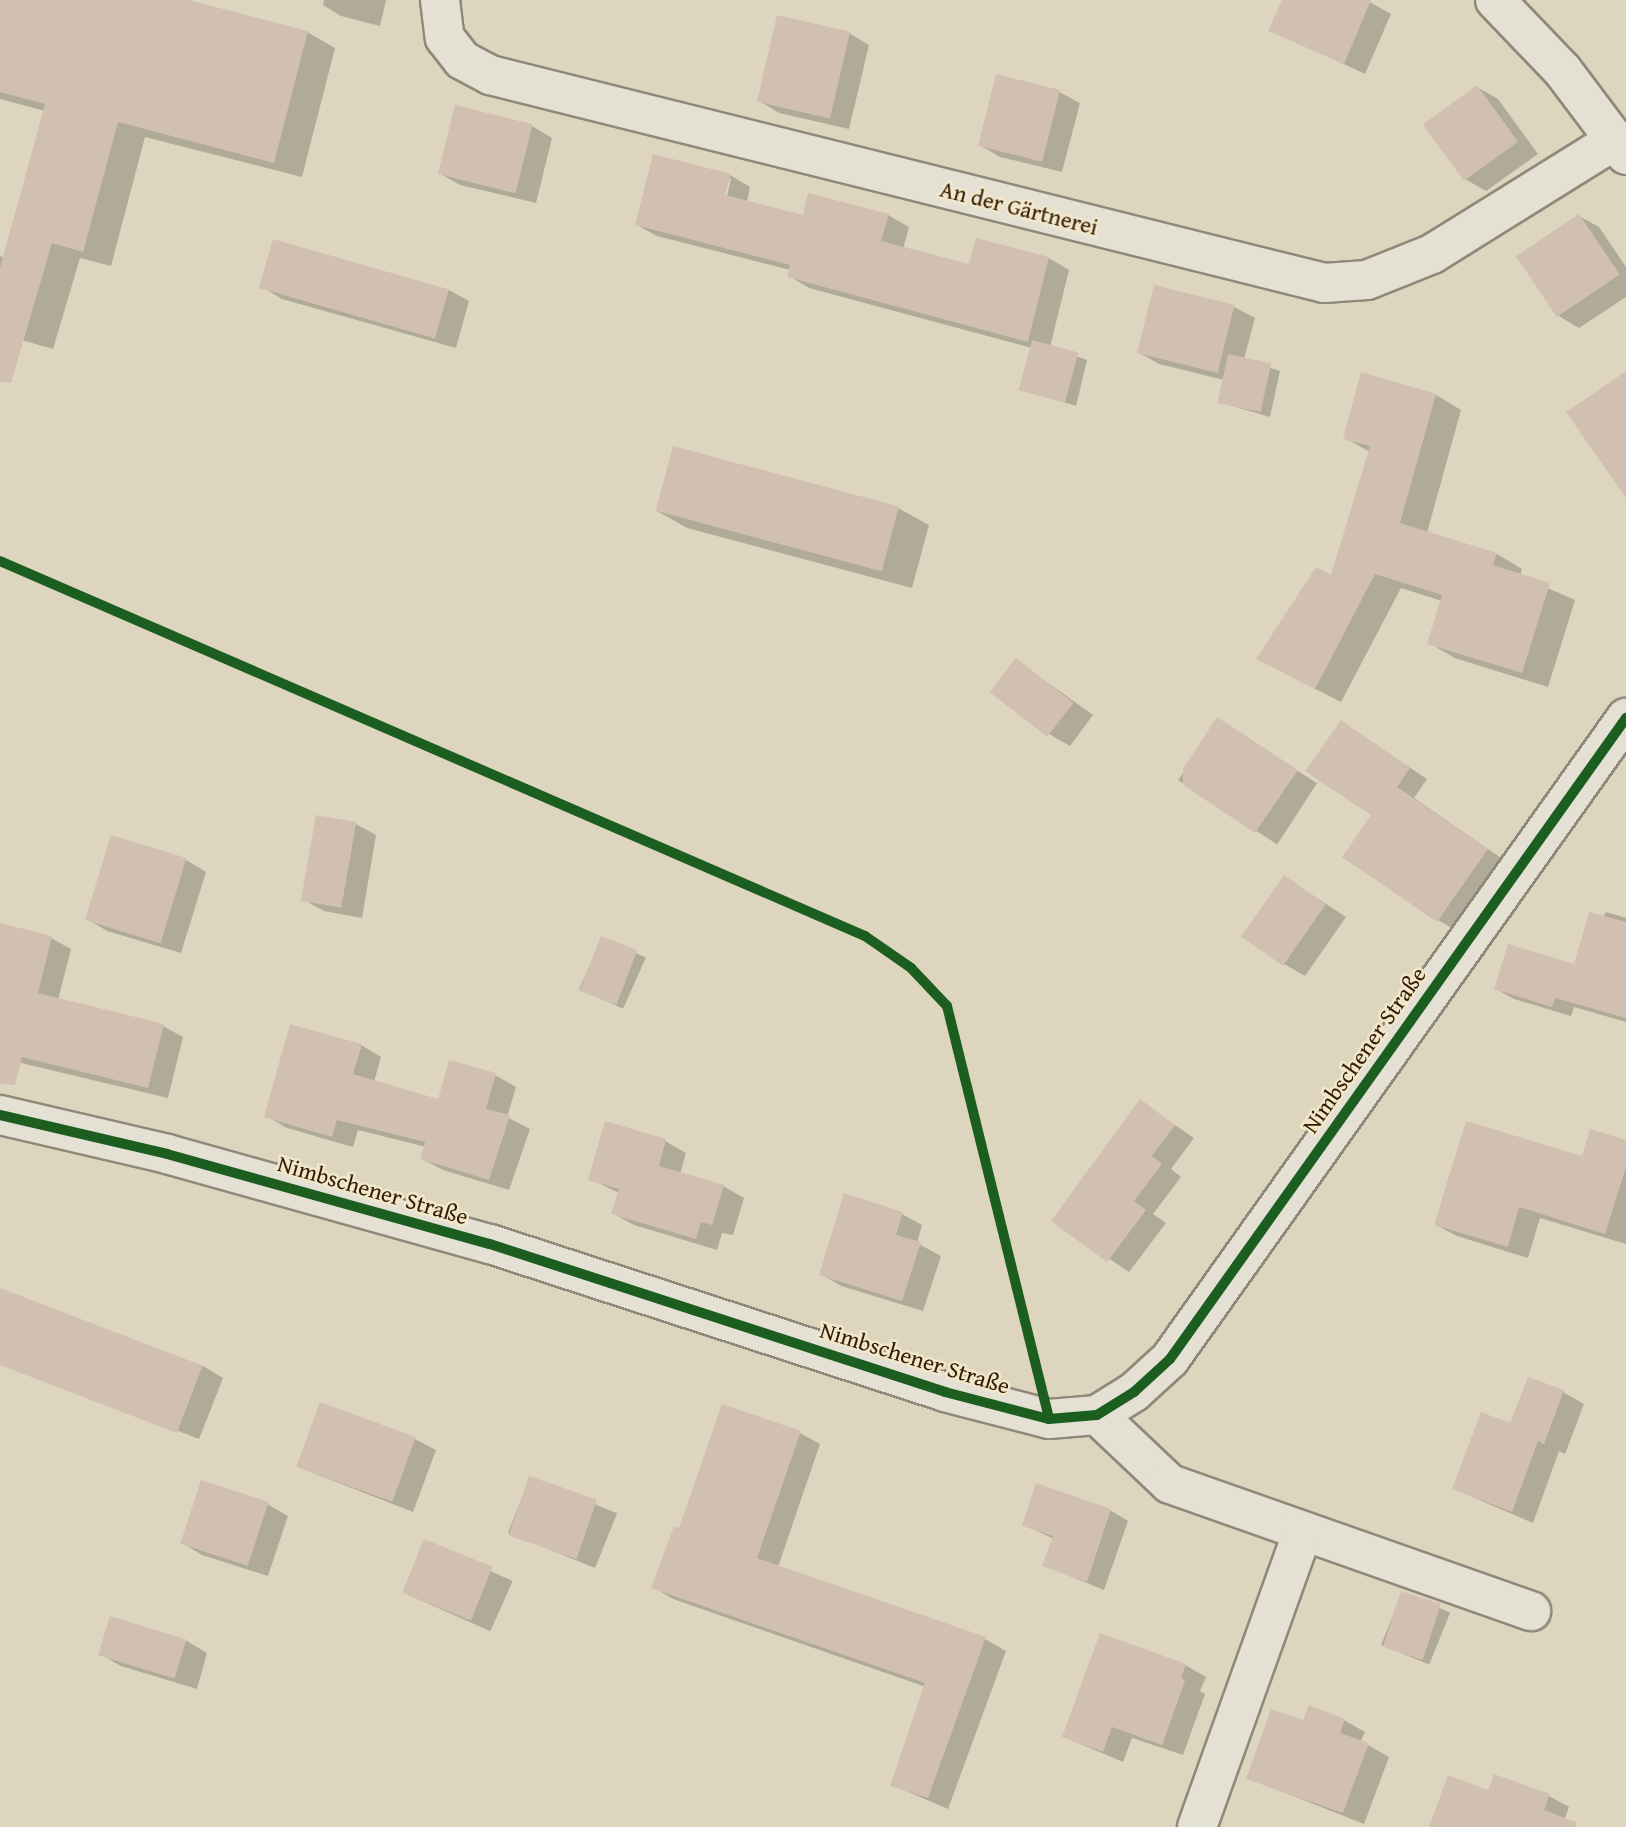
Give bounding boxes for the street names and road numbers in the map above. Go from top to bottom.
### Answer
street label: An der Gärtnerei [937,175,1101,241]
street label: Nimbschener Straße [1296,961,1432,1139]
street label: Nimbschener Straße [275,1150,471,1230]
street label: Nimbschener Straße [817,1316,1013,1400]

